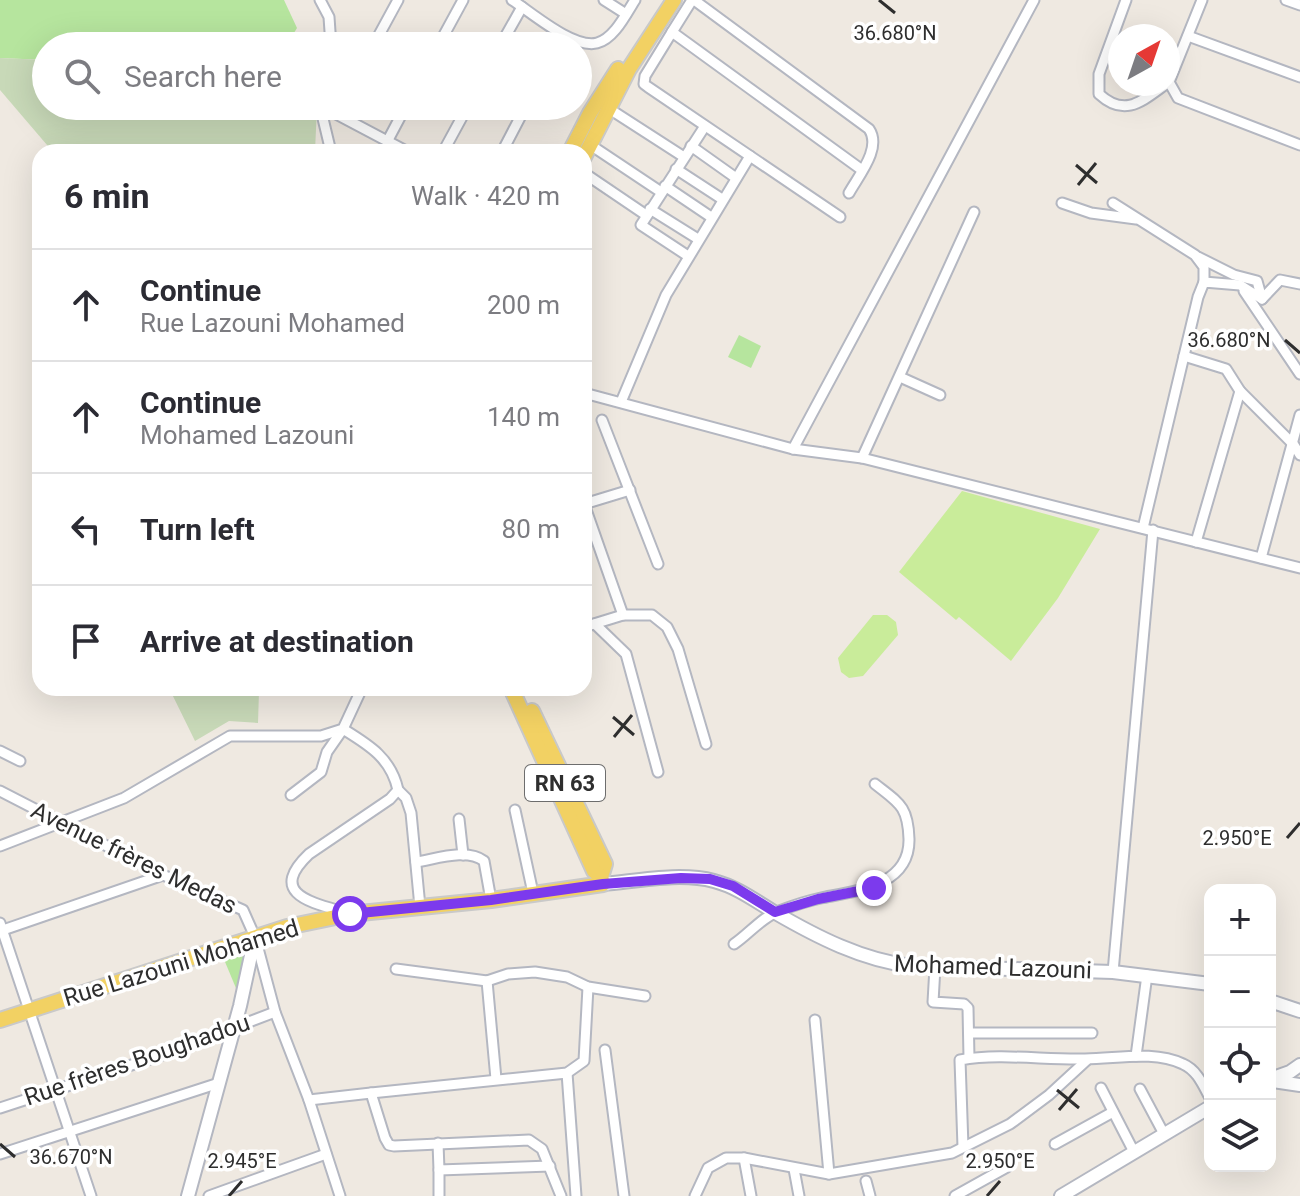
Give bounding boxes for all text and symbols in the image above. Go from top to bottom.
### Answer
text: 36.680°N [853,21,937,45]
north arrow [1108,24,1180,96]
search box [32,32,592,120]
icon: search [60,54,104,98]
text: Search here [124,59,282,94]
text: 6 min [64,176,149,216]
text: Walk · 420 m [411,181,560,211]
text: Continue [140,273,261,308]
icon: ahead [64,283,108,327]
text: 200 m [487,290,560,320]
text: Rue Lazouni Mohamed [140,308,405,338]
text: 36.680°N [1187,328,1271,352]
text: Continue [140,385,261,420]
icon: ahead [64,395,108,439]
text: 140 m [487,402,560,432]
text: Mohamed Lazouni [140,420,354,450]
icon: left [64,507,108,551]
text: Turn left [140,512,255,547]
text: 80 m [502,514,560,544]
icon: arrive [64,619,108,663]
text: Arrive at destination [140,624,414,659]
road number: RN 63 [525,765,605,801]
street label: Avenue frères Medas [27,796,241,920]
text: 2.950°E [1202,826,1272,850]
route end [856,870,892,906]
map controls [1204,884,1276,1172]
button: + [1204,884,1276,956]
route start [332,896,368,932]
street label: Rue Lazouni Mohamed [60,914,302,1012]
street label: Mohamed Lazouni [894,950,1092,984]
button: − [1204,956,1276,1028]
street label: Rue frères Boughadou [21,1008,253,1112]
button: locate [1204,1028,1276,1100]
button: layers [1204,1100,1276,1172]
text: 36.670°N [29,1145,113,1169]
text: 2.945°E [207,1149,277,1173]
text: 2.950°E [965,1149,1035,1173]

